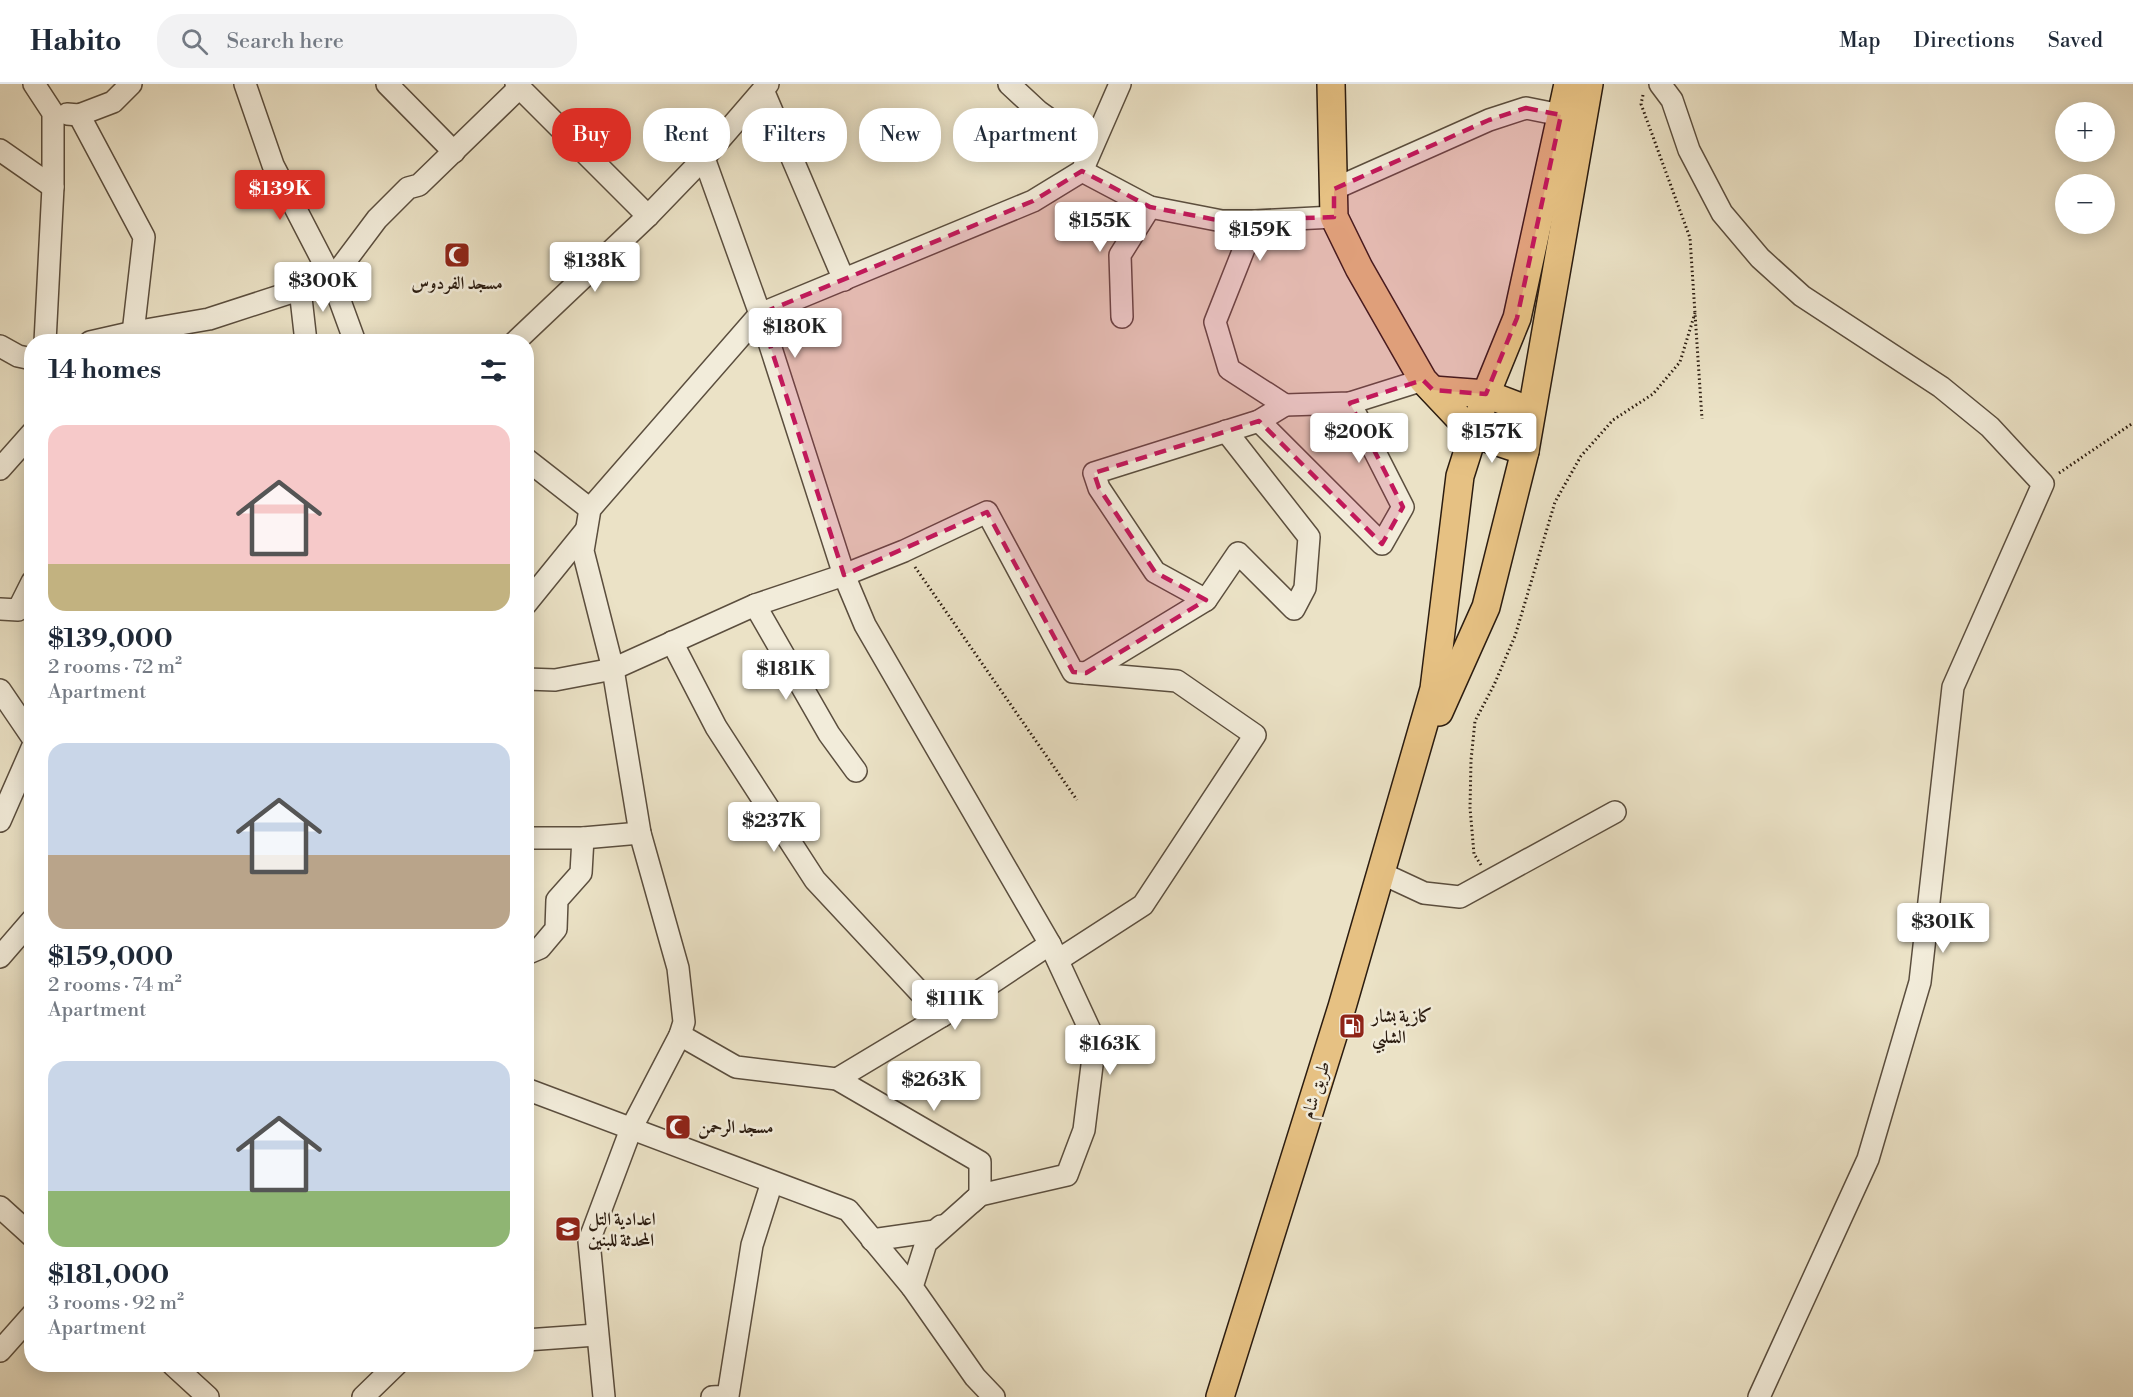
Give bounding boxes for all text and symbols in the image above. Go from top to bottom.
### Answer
search box [157,14,577,68]
text: Habito [30,24,121,59]
icon: search [178,25,211,58]
text: Search here [226,28,344,55]
text: Map [1839,28,1881,54]
text: Directions [1914,28,2015,54]
text: Saved [2048,28,2103,54]
map controls [2055,102,2115,234]
button: + [2055,102,2115,162]
chip: Buy [552,108,631,162]
chip: Rent [643,108,730,162]
chip: Filters [742,108,847,162]
chip: New [859,108,941,162]
chip: Apartment [953,108,1098,162]
pin: $139K [238,170,322,221]
button: − [2055,174,2115,234]
text: $139K [249,177,311,202]
pin: $155K [1058,202,1142,253]
text: $155K [1069,209,1131,234]
pin: $159K [1218,211,1302,262]
text: $159K [1229,218,1291,243]
mosque icon: مسجد الفردوس [442,240,472,270]
pin: $138K [553,242,637,293]
text: $138K [564,249,626,274]
pin: $300K [281,262,365,313]
text: $300K [288,269,358,294]
place label: مسجد الفردوس [411,272,503,295]
pin: $180K [753,308,837,359]
text: $180K [763,315,827,340]
text: 14 homes [48,354,161,386]
icon: filters [477,354,510,387]
pin: $200K [1317,413,1401,464]
pin: $157K [1450,413,1534,464]
text: $200K [1324,420,1394,445]
text: $157K [1461,420,1523,445]
icon: home [225,464,333,572]
text: $139,000 [48,623,173,655]
pin: $181K [744,650,828,701]
text: 2 rooms · 72 m² [48,655,182,680]
text: $181K [756,657,816,682]
text: Apartment [48,680,146,705]
icon: home [225,782,333,890]
pin: $237K [732,802,816,853]
text: $237K [742,809,806,834]
pin: $301K [1901,903,1985,954]
text: $301K [1911,910,1975,935]
text: $159,000 [48,941,173,973]
text: 2 rooms · 74 m² [48,973,182,998]
pin: $111K [913,980,997,1031]
text: $111K [926,987,984,1012]
text: Apartment [48,998,146,1023]
place label: كازية بشار الشلبي [1370,1005,1433,1054]
fuel station icon: كازية بشار الشلبي [1337,1011,1367,1041]
pin: $163K [1068,1025,1152,1076]
text: $163K [1079,1032,1141,1057]
street label: طريق شام [1296,1058,1339,1123]
pin: $263K [892,1061,976,1112]
text: $263K [901,1068,967,1093]
icon: home [225,1100,333,1208]
mosque icon: مسجد الرحمن [663,1112,693,1142]
place label: مسجد الرحمن [698,1116,773,1139]
place label: اعدادية التل المحدثة للبنين [588,1208,656,1252]
school or university icon: اعدادية التل المحدثة للبنين [553,1214,583,1244]
text: $181,000 [48,1259,169,1291]
text: 3 rooms · 92 m² [48,1291,184,1316]
text: Apartment [48,1316,146,1341]

